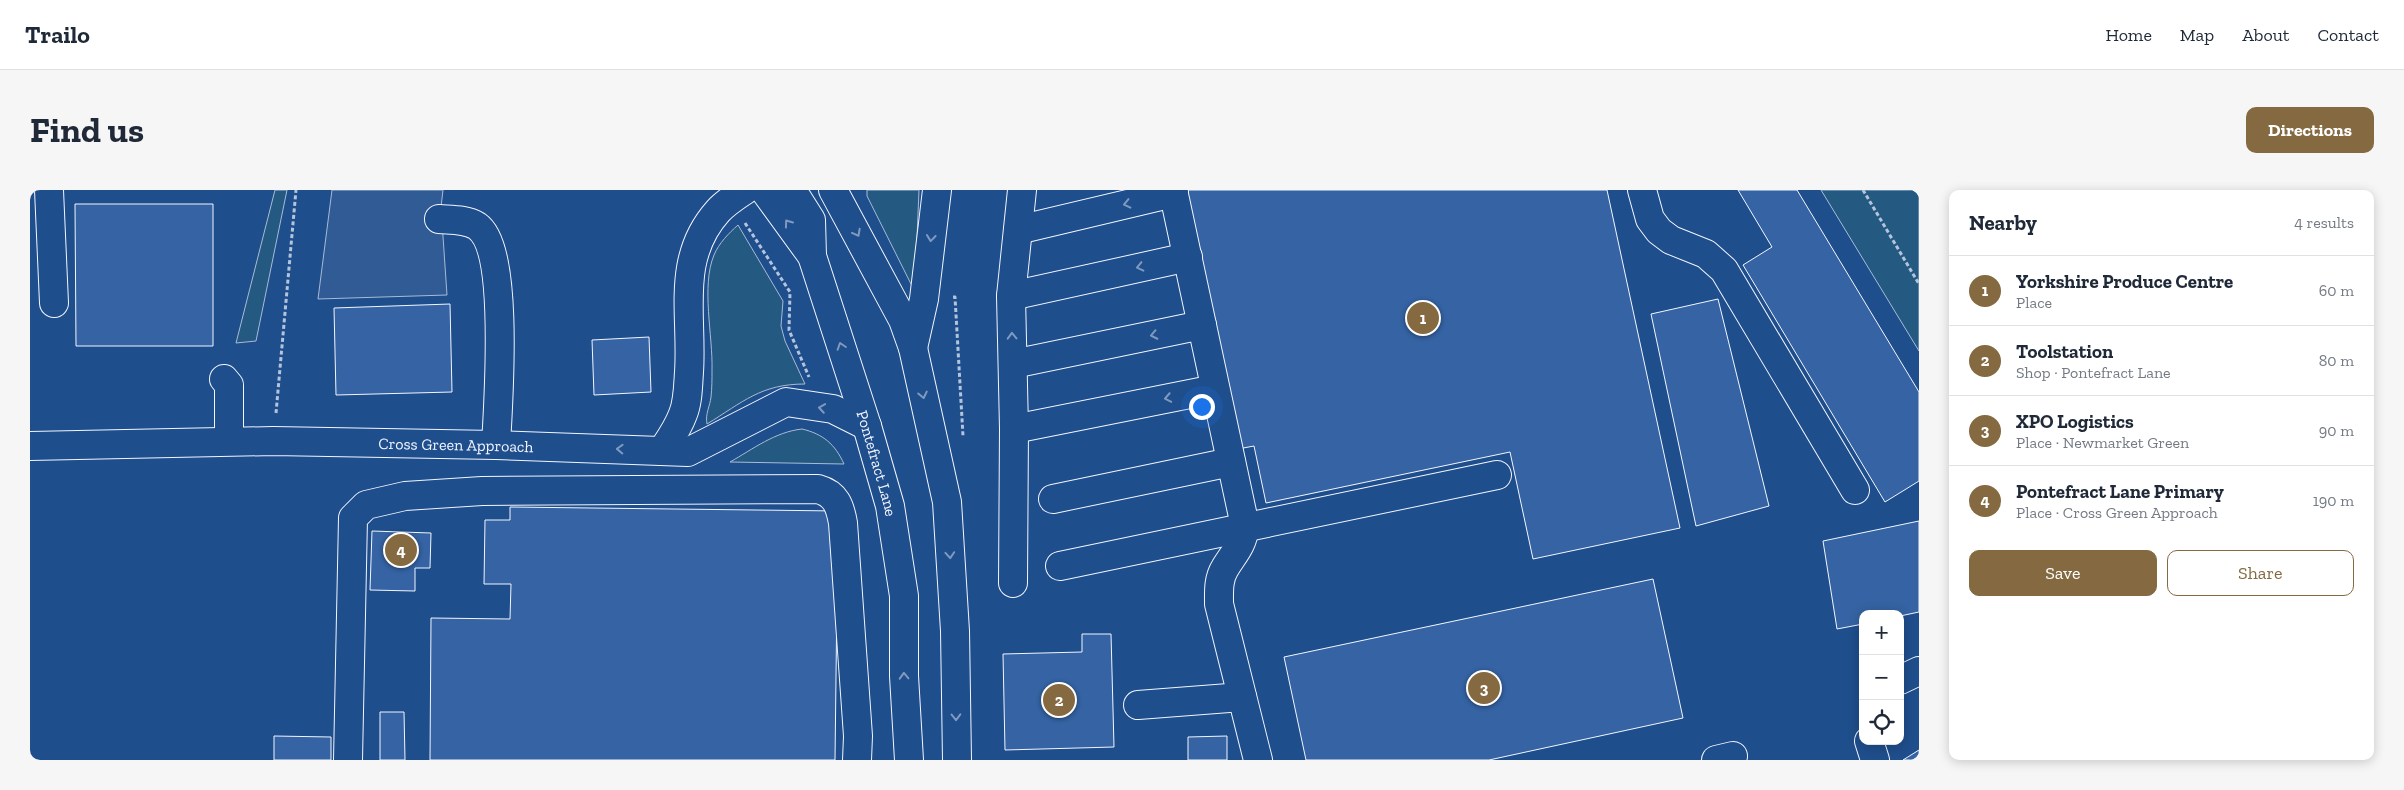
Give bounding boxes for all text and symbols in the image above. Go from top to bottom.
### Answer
text: Trailo [25,20,90,49]
text: Home [2105,24,2152,46]
text: Map [2180,24,2214,46]
text: About [2242,24,2289,46]
text: Contact [2317,24,2379,46]
button: Directions [2246,107,2374,153]
text: Find us [30,109,144,151]
one-way arrow [1122,198,1131,209]
text: Nearby [1969,210,2037,235]
text: 4 results [2294,213,2354,232]
one-way arrow [785,220,793,229]
one-way arrow [851,227,861,236]
one-way arrow [926,235,937,243]
one-way arrow [1136,261,1144,272]
text: Yorkshire Produce Centre [2016,270,2233,293]
text: 1 [1982,281,1988,300]
text: 60 m [2319,281,2354,300]
text: Place [2016,293,2052,312]
pin: 1 [1407,299,1439,337]
one-way arrow [1150,329,1159,339]
one-way arrow [1007,331,1017,339]
text: Toolstation [2016,340,2113,363]
one-way arrow [837,343,847,351]
text: 2 [1981,351,1989,370]
text: 80 m [2319,351,2354,370]
text: Shop · Pontefract Lane [2016,363,2171,382]
one-way arrow [918,391,928,400]
one-way arrow [1163,393,1172,403]
your location [1189,394,1215,420]
one-way arrow [818,403,827,413]
street label: Pontefract Lane [853,408,900,518]
text: XPO Logistics [2016,410,2134,433]
text: 3 [1981,421,1989,440]
text: 90 m [2319,421,2354,440]
text: Place · Newmarket Green [2016,433,2189,452]
street label: Cross Green Approach [378,434,534,456]
one-way arrow [615,444,623,455]
text: Pontefract Lane Primary [2016,480,2224,503]
text: 4 [1980,491,1990,510]
text: 190 m [2313,491,2354,510]
text: Place · Cross Green Approach [2016,503,2218,522]
pin: 4 [385,531,417,569]
button: Save [1969,550,2157,596]
button: Share [2167,550,2354,596]
one-way arrow [944,551,955,559]
map controls [1859,610,1904,745]
button: + [1859,610,1904,655]
button: − [1859,655,1904,700]
pin: 3 [1468,669,1500,707]
one-way arrow [899,672,910,680]
pin: 2 [1043,681,1075,719]
button: locate [1859,700,1904,745]
one-way arrow [951,714,962,722]

